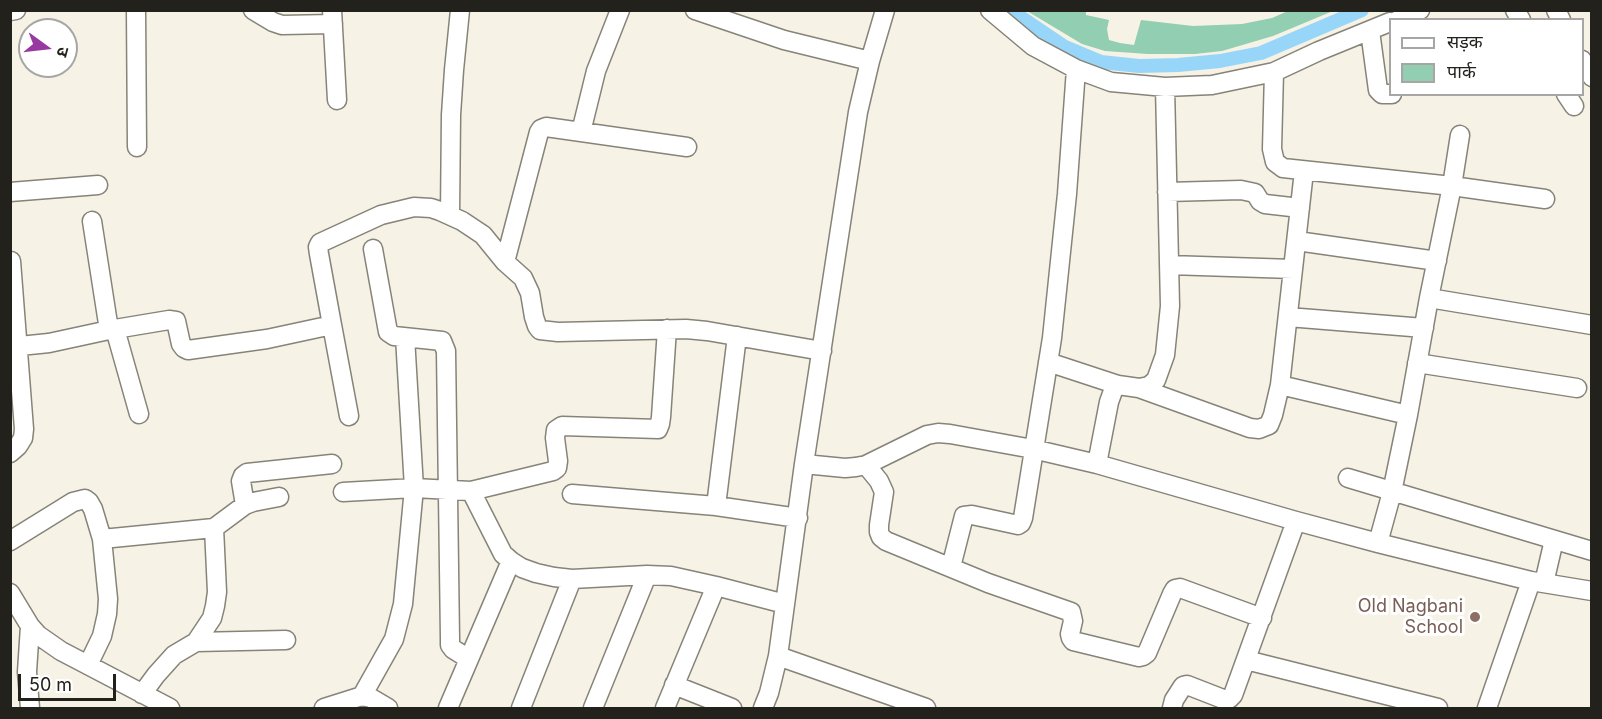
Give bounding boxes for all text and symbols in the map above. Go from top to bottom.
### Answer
north arrow [18,18,78,78]
legend [1389,18,1584,96]
text: सड़क [1447,31,1483,52]
text: उ [53,45,74,59]
text: पार्क [1447,61,1476,82]
place label: Old Nagbani School [1358,596,1463,638]
marker: Old Nagbani School [1468,610,1482,624]
scale bar [21,662,118,700]
text: 50 m [29,674,72,695]

